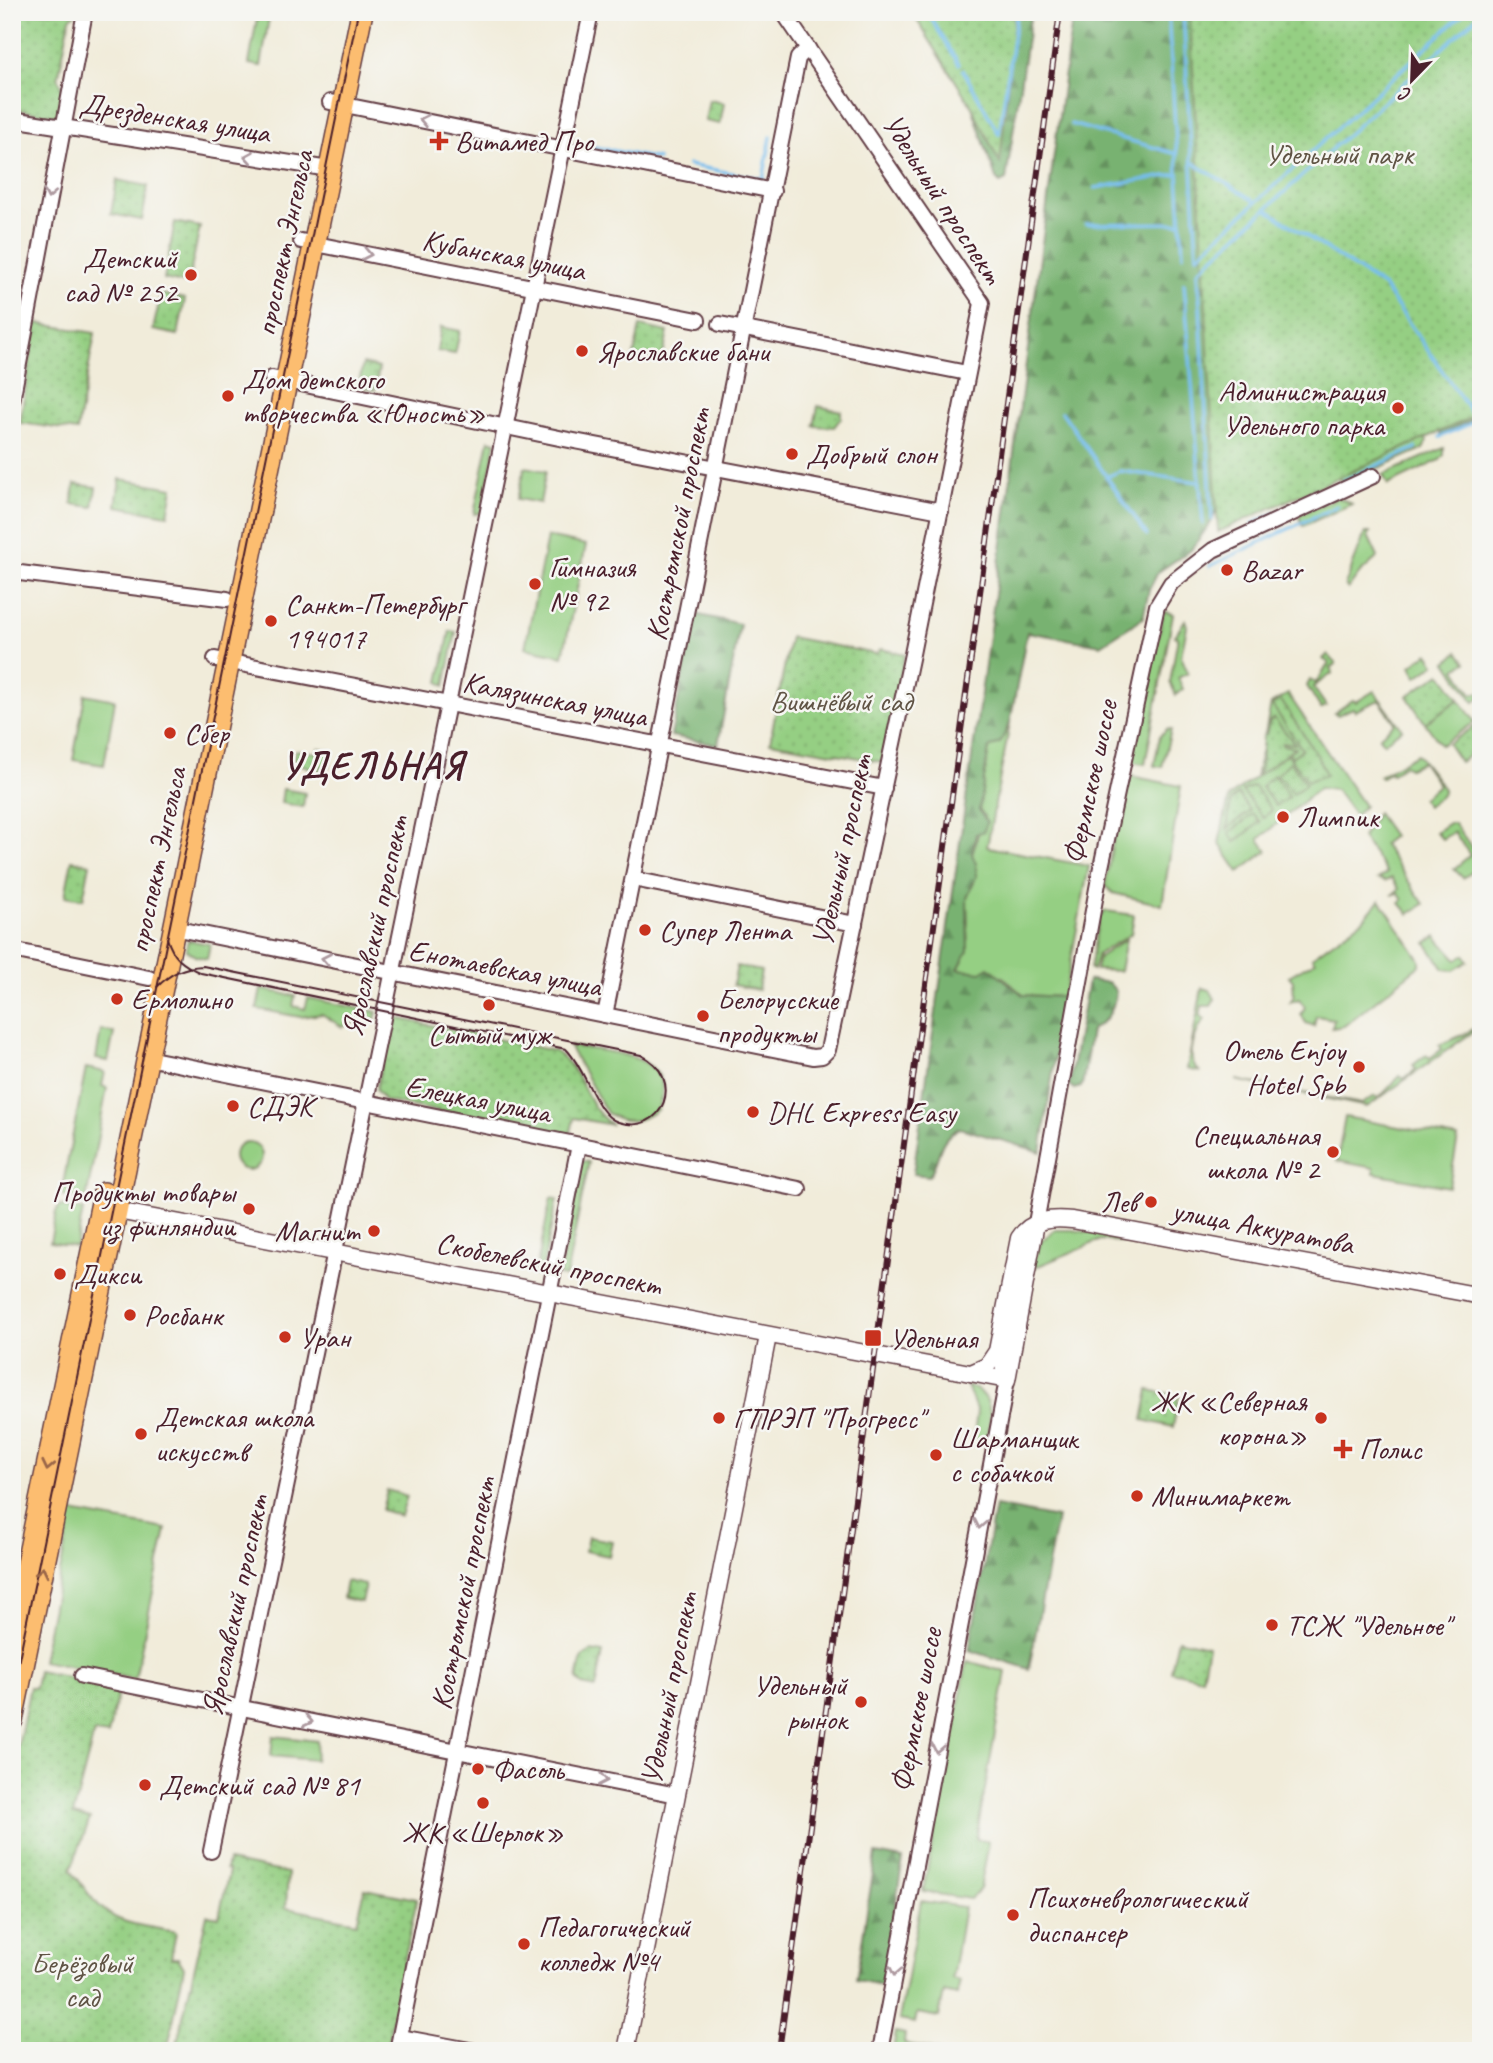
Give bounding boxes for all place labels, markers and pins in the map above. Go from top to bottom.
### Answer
place label: Витамед Про [455,122,594,160]
marker: Витамед Про [429,131,449,151]
place label: Детский сад № 252 [64,239,179,311]
marker: Детский сад № 252 [183,267,199,283]
place label: Ярославские бани [596,332,771,370]
marker: Ярославские бани [574,343,590,359]
place label: Дом детского творчества «Юность» [242,360,486,432]
place label: Администрация Удельного парка [1219,372,1387,444]
marker: Дом детского творчества «Юность» [220,388,236,404]
marker: Администрация Удельного парка [1390,400,1406,416]
place label: Добрый слон [806,435,939,473]
marker: Добрый слон [784,446,800,462]
place label: Гимназия № 92 [549,548,637,620]
place label: Bazar [1241,551,1304,589]
marker: Bazar [1219,562,1235,578]
marker: Гимназия № 92 [527,576,543,592]
place label: Санкт-Петербург 194017 [285,585,469,657]
marker: Санкт-Петербург 194017 [263,613,279,629]
place label: Сбер [184,714,230,752]
marker: Сбер [162,725,178,741]
place label: Лимпик [1297,798,1381,836]
marker: Лимпик [1275,809,1291,825]
place label: Супер Лента [659,911,793,949]
marker: Супер Лента [637,922,653,938]
place label: Ермолино [131,980,234,1018]
place label: Белорусские продукты [717,980,840,1052]
marker: Ермолино [109,991,125,1007]
marker: Сытый муж [481,997,497,1013]
marker: Белорусские продукты [695,1008,711,1024]
place label: Сытый муж [428,1015,553,1053]
place label: Отель Enjoy Hotel Spb [1223,1031,1348,1103]
marker: Отель Enjoy Hotel Spb [1351,1059,1367,1075]
place label: СДЭК [247,1087,319,1125]
place label: DHL Express Easy [767,1093,958,1131]
marker: СДЭК [225,1098,241,1114]
marker: DHL Express Easy [745,1104,761,1120]
place label: Специальная школа № 2 [1192,1116,1322,1188]
marker: Специальная школа № 2 [1325,1144,1341,1160]
place label: Продукты товары из финляндии [52,1173,237,1245]
place label: Лев [1101,1183,1144,1221]
marker: Лев [1143,1194,1159,1210]
marker: Продукты товары из финляндии [241,1201,257,1217]
place label: Магнит [275,1212,361,1250]
marker: Магнит [366,1223,382,1239]
place label: Дикси [74,1255,143,1293]
marker: Дикси [52,1266,68,1282]
place label: Росбанк [144,1296,225,1334]
marker: Росбанк [122,1307,138,1323]
place label: Уран [299,1318,352,1356]
place label: Удельная [889,1319,980,1357]
marker: Удельная [863,1328,883,1348]
marker: Уран [277,1329,293,1345]
place label: ЖК «Северная корона» [1151,1382,1308,1454]
place label: Детская школа искусств [155,1398,315,1470]
place label: ГПРЭП "Прогресс" [733,1399,930,1437]
marker: ГПРЭП "Прогресс" [711,1410,727,1426]
marker: ЖК «Северная корона» [1313,1410,1329,1426]
place label: Шарманщик с собачкой [950,1419,1080,1491]
marker: Детская школа искусств [133,1426,149,1442]
place label: Полис [1359,1430,1423,1468]
marker: Полис [1333,1439,1353,1459]
marker: Шарманщик с собачкой [928,1447,944,1463]
place label: Минимаркет [1151,1477,1291,1515]
marker: Минимаркет [1129,1488,1145,1504]
place label: ТСЖ "Удельное" [1286,1606,1456,1644]
marker: ТСЖ "Удельное" [1264,1617,1280,1633]
place label: Удельный рынок [753,1666,849,1738]
marker: Удельный рынок [853,1694,869,1710]
place label: Фасоль [492,1750,565,1788]
marker: Фасоль [470,1761,486,1777]
place label: Детский сад № 81 [159,1766,361,1804]
marker: Детский сад № 81 [137,1777,153,1793]
marker: ЖК «Шерлок» [475,1795,491,1811]
place label: ЖК «Шерлок» [402,1813,564,1851]
place label: Психоневрологический диспансер [1027,1879,1250,1951]
marker: Психоневрологический диспансер [1005,1907,1021,1923]
place label: Педагогический колледж №4 [538,1908,692,1980]
marker: Педагогический колледж №4 [516,1936,532,1952]

